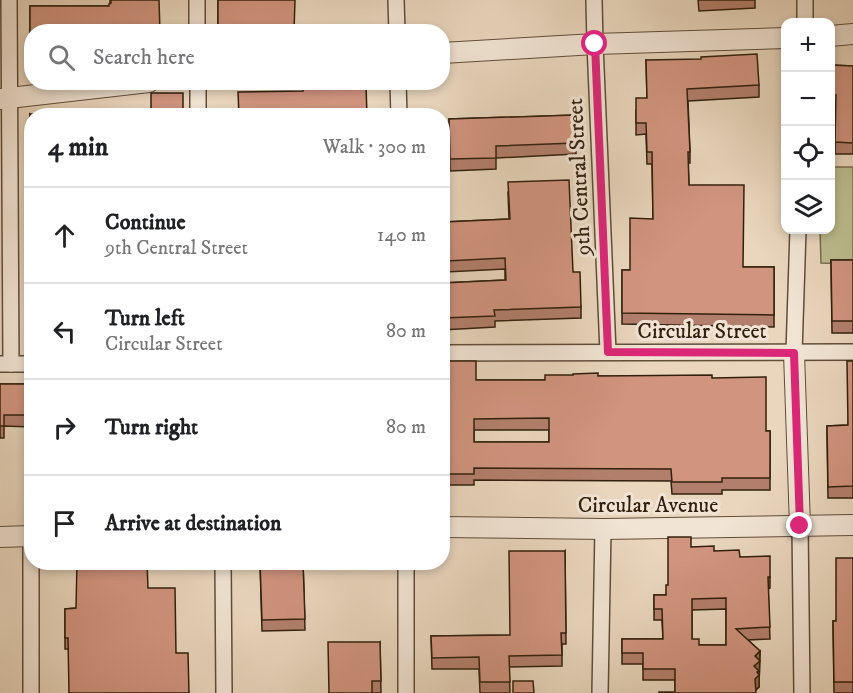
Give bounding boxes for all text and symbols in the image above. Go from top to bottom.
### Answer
map controls [781,18,835,234]
button: + [781,18,835,72]
search box [24,24,450,90]
route start [581,30,607,56]
icon: search [45,41,78,74]
text: Search here [93,44,195,71]
button: − [781,72,835,126]
street label: 9th Central Street [562,98,597,257]
button: locate [781,126,835,180]
text: 4 min [48,131,108,164]
text: Walk · 300 m [323,135,426,160]
button: layers [781,180,835,234]
text: Continue [105,209,186,236]
icon: ahead [48,219,81,252]
text: 140 m [377,223,426,248]
text: 9th Central Street [105,236,248,261]
text: Turn left [105,305,185,332]
icon: left [48,315,81,348]
street label: Circular Street [637,318,767,345]
text: 80 m [386,319,426,344]
text: Circular Street [105,332,223,357]
icon: right [48,411,81,444]
text: Turn right [105,414,198,441]
text: 80 m [386,415,426,440]
street label: Circular Avenue [578,492,718,519]
icon: arrive [48,507,81,540]
text: Arrive at destination [105,510,282,537]
route end [786,512,812,538]

